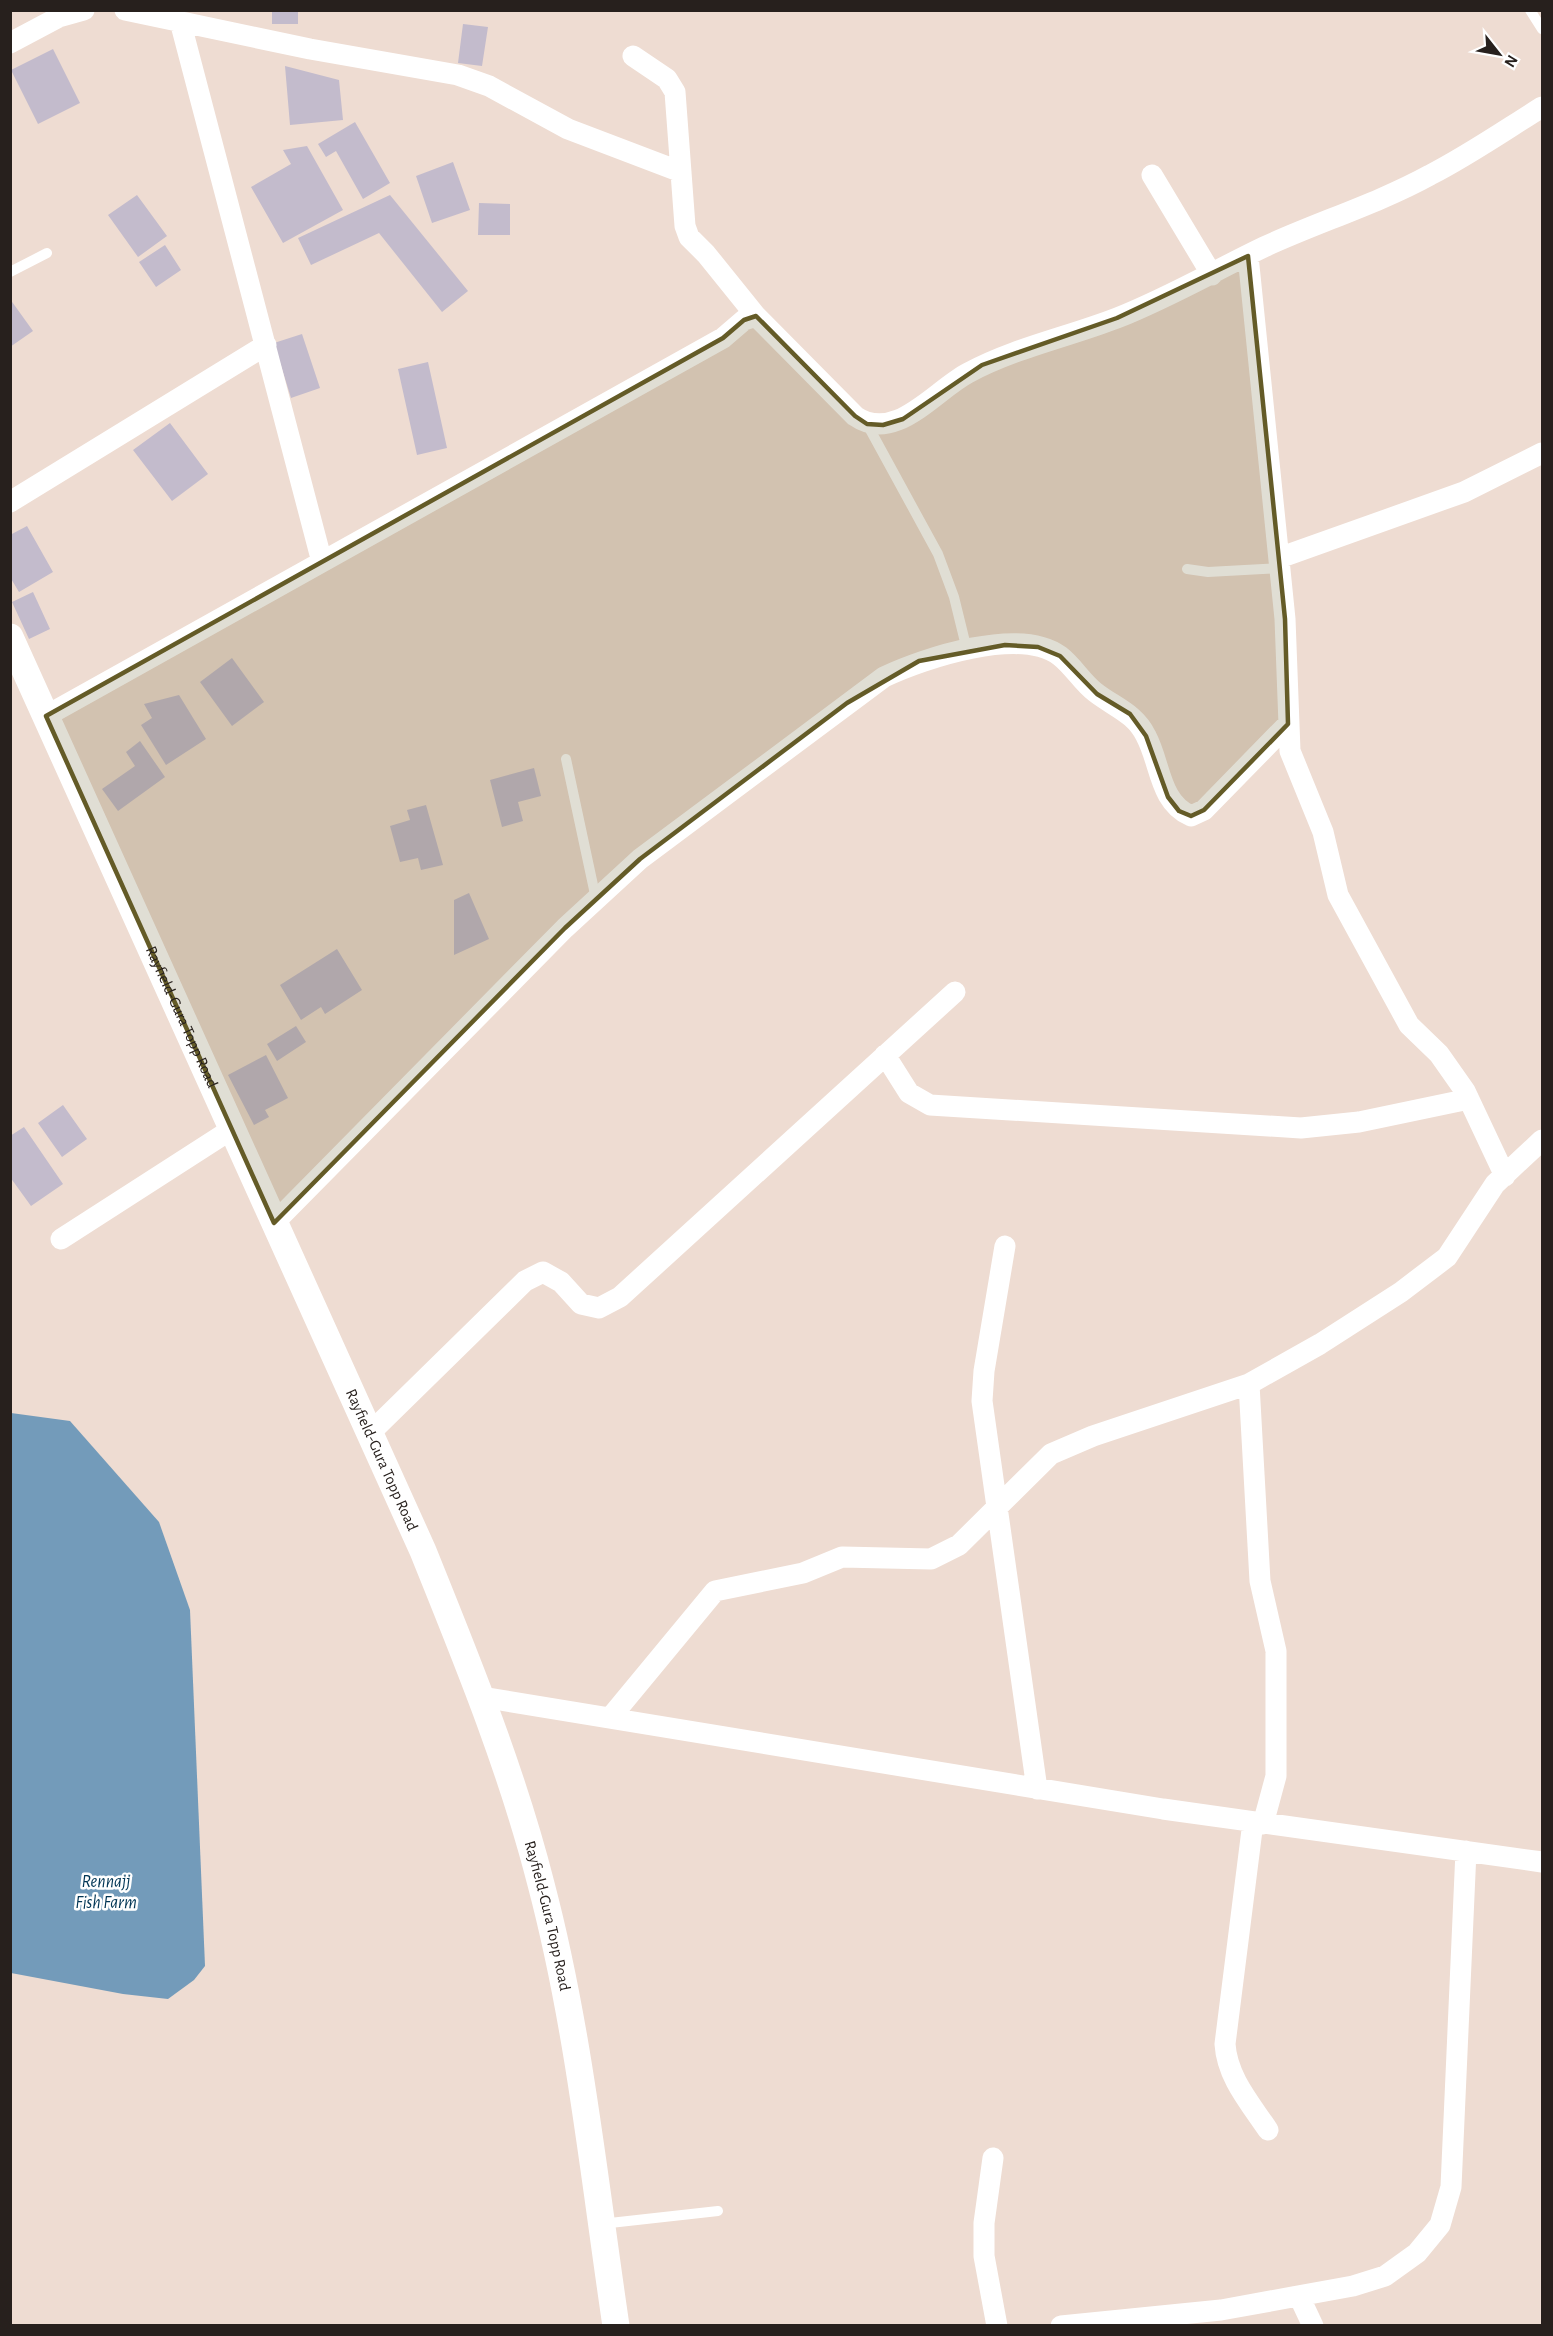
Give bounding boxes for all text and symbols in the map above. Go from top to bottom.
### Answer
north arrow [1469,24,1529,84]
text: N [1501,52,1521,70]
street label: Rayfield-Gura Topp Road [143,944,221,1090]
street label: Rayfield-Gura Topp Road [343,1386,421,1533]
street label: Rayfield-Gura Topp Road [522,1839,573,1992]
water label: Rennajj Fish Farm [75,1873,137,1912]

